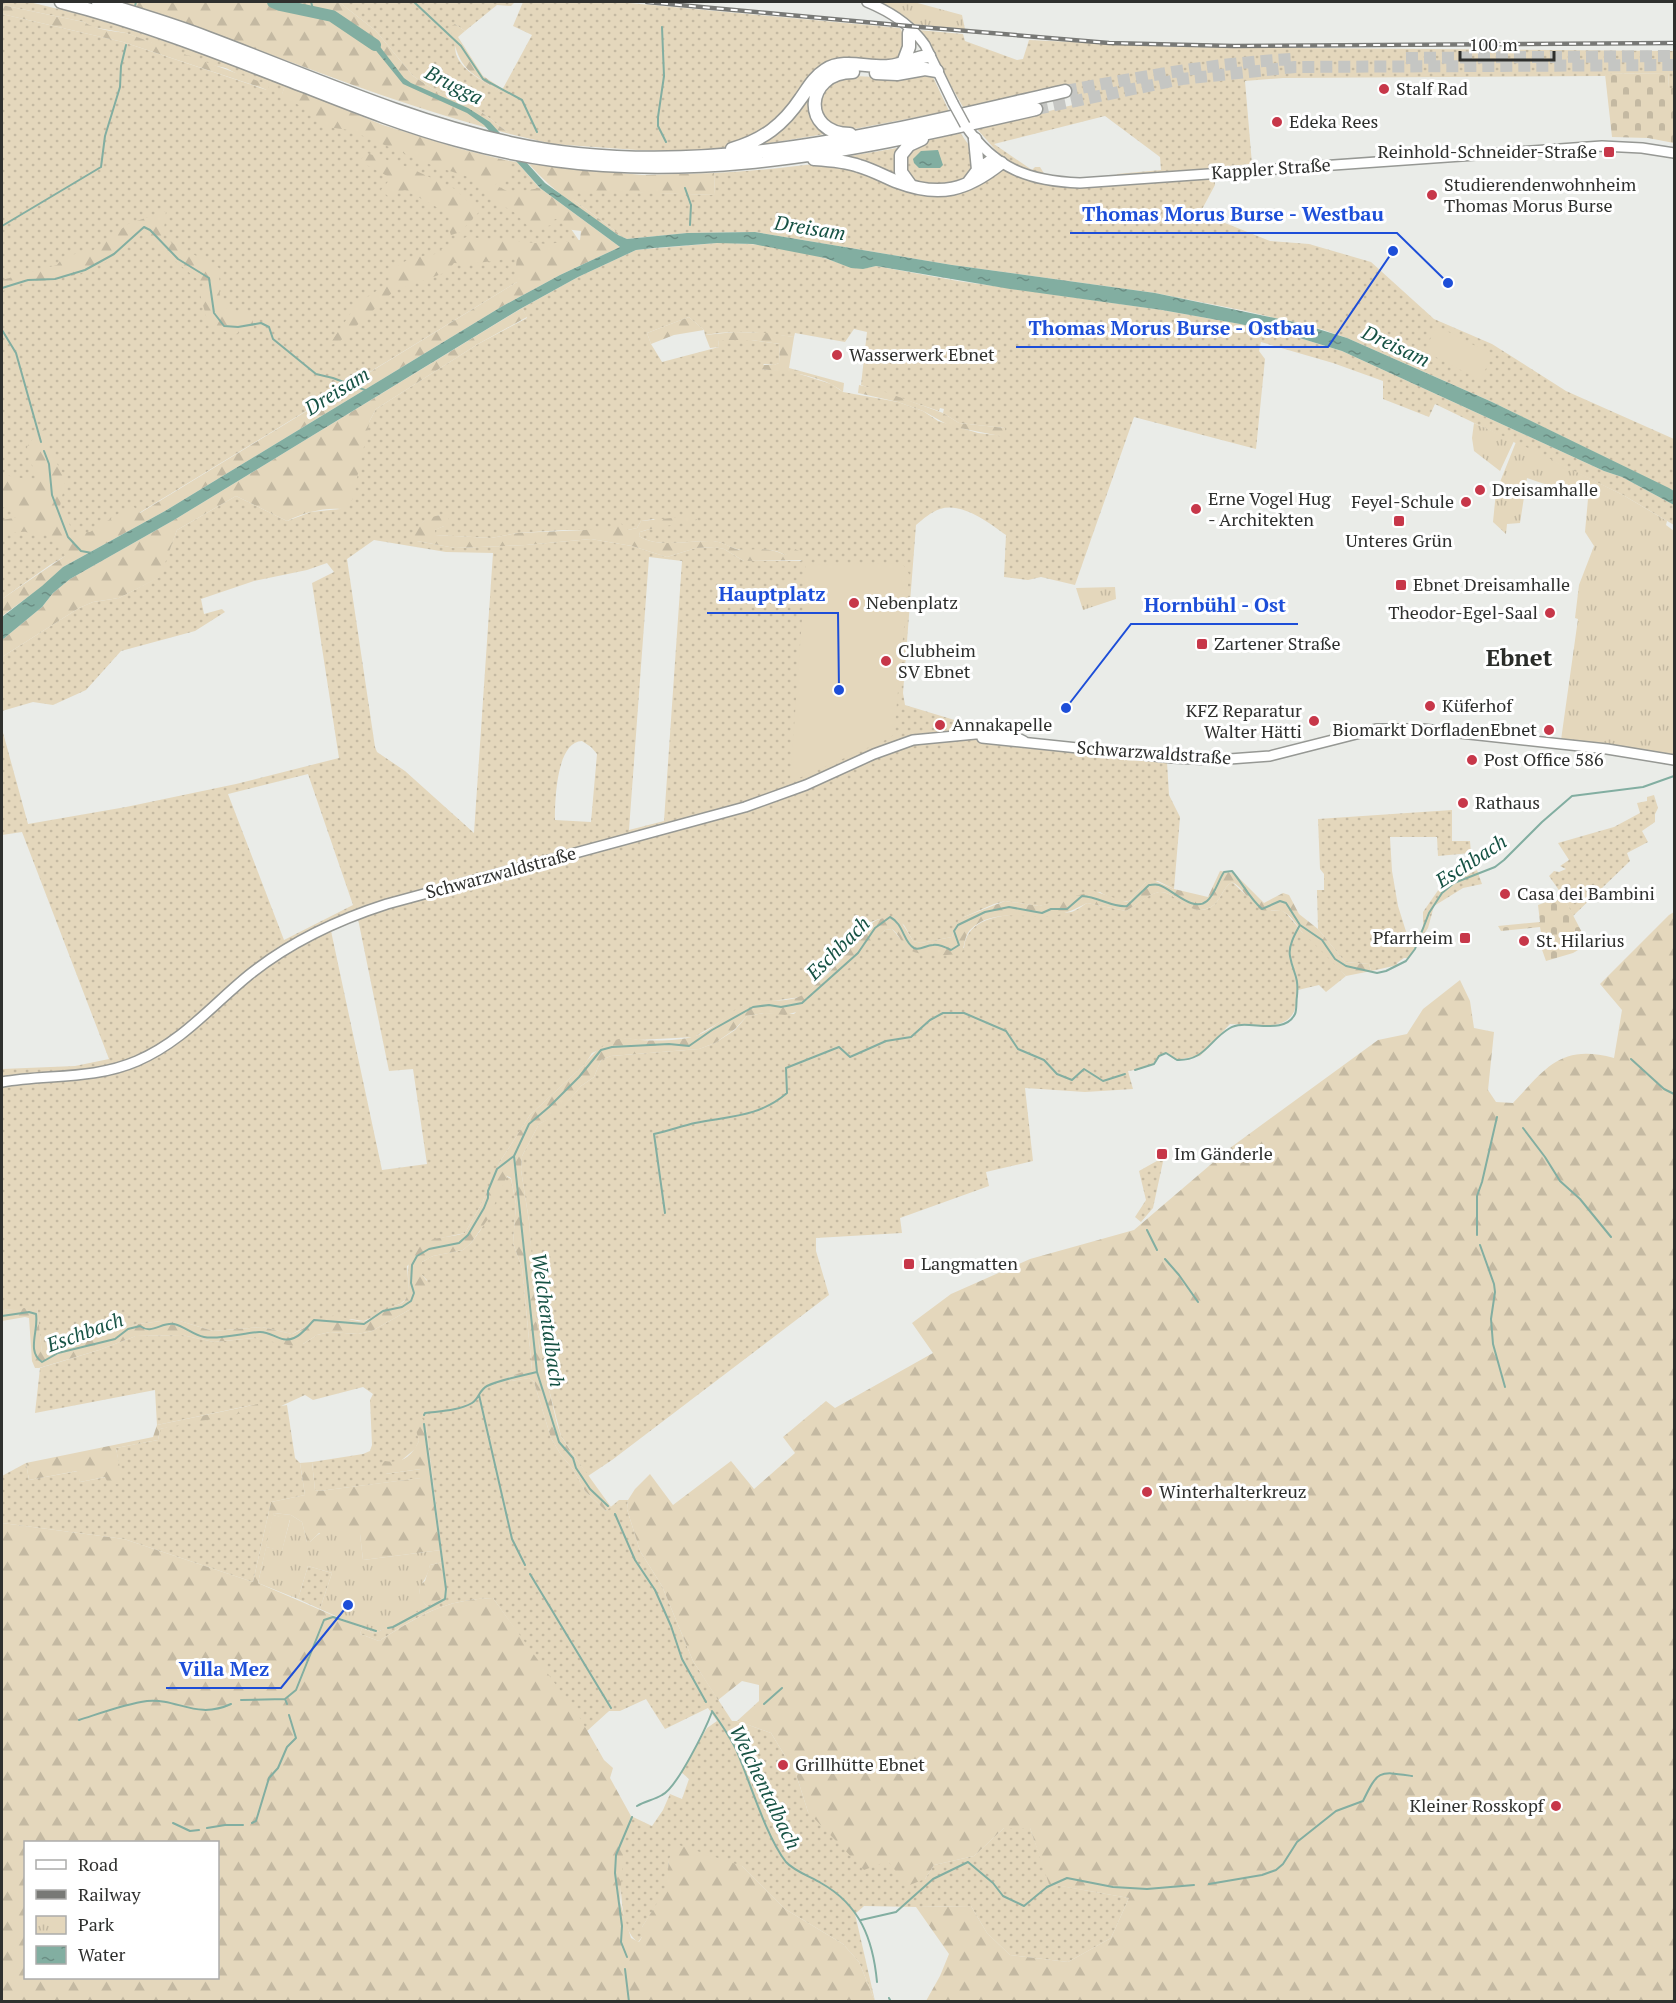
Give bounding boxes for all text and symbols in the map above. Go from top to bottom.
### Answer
scale bar [1460,24,1554,62]
text: 100 m [1469,32,1518,56]
water label: Brugga [420,58,488,111]
place label: Stalf Rad [1396,76,1468,100]
marker: Stalf Rad [1377,82,1391,96]
place label: Edeka Rees [1289,109,1378,133]
marker: Edeka Rees [1270,115,1284,129]
place label: Reinhold-Schneider-Straße [1378,139,1597,163]
marker: Reinhold-Schneider-Straße [1602,145,1616,159]
street label: Kappler Straße [1210,152,1331,184]
place label: Studierendenwohnheim Thomas Morus Burse [1444,172,1637,217]
marker: Studierendenwohnheim Thomas Morus Burse [1425,188,1439,202]
callout: Thomas Morus Burse - Westbau [1070,195,1397,233]
text: Thomas Morus Burse - Westbau [1082,200,1384,227]
water label: Dreisam [772,208,848,246]
callout: Thomas Morus Burse - Ostbau [1016,309,1328,347]
text: Thomas Morus Burse - Ostbau [1029,314,1316,341]
water label: Dreisam [1357,318,1434,373]
place label: Wasserwerk Ebnet [849,342,995,366]
marker: Wasserwerk Ebnet [830,348,844,362]
water label: Dreisam [298,360,374,422]
place label: Dreisamhalle [1492,477,1598,501]
marker: Dreisamhalle [1473,483,1487,497]
place label: Erne Vogel Hug - Architekten [1208,486,1331,531]
place label: Feyel-Schule [1351,489,1454,513]
marker: Feyel-Schule [1459,495,1473,509]
marker: Erne Vogel Hug - Architekten [1189,502,1203,516]
marker: Unteres Grün [1392,514,1406,528]
place label: Unteres Grün [1346,528,1453,552]
place label: Ebnet Dreisamhalle [1413,572,1570,596]
callout: Hauptplatz [707,575,838,613]
marker: Ebnet Dreisamhalle [1394,578,1408,592]
text: Hauptplatz [718,580,826,607]
callout: Hornbühl - Ost [1131,586,1298,624]
place label: Nebenplatz [866,590,958,614]
text: Hornbühl - Ost [1144,591,1286,618]
marker: Nebenplatz [847,596,861,610]
place label: Theodor-Egel-Saal [1388,600,1538,624]
marker: Theodor-Egel-Saal [1543,606,1557,620]
place label: Zartener Straße [1214,631,1341,655]
marker: Zartener Straße [1195,637,1209,651]
place label: Clubheim SV Ebnet [898,638,976,683]
district label: Ebnet [1486,641,1553,673]
marker: Clubheim SV Ebnet [879,654,893,668]
place label: Küferhof [1442,693,1514,717]
place label: KFZ Reparatur Walter Hätti [1186,698,1302,743]
marker: Küferhof [1423,699,1437,713]
place label: Annakapelle [952,712,1052,736]
marker: KFZ Reparatur Walter Hätti [1307,714,1321,728]
place label: Biomarkt DorfladenEbnet [1333,717,1537,741]
marker: Annakapelle [933,718,947,732]
marker: Biomarkt DorfladenEbnet [1542,723,1556,737]
street label: Schwarzwaldstraße [1076,735,1232,769]
place label: Post Office 586 [1484,747,1604,771]
marker: Post Office 586 [1465,753,1479,767]
place label: Rathaus [1475,790,1540,814]
marker: Rathaus [1456,796,1470,810]
water label: Eschbach [1429,828,1512,894]
street label: Schwarzwaldstraße [423,840,579,904]
place label: Casa dei Bambini [1517,881,1655,905]
marker: Casa dei Bambini [1498,887,1512,901]
water label: Eschbach [799,910,875,986]
place label: Pfarrheim [1373,925,1453,949]
place label: St. Hilarius [1536,928,1625,952]
marker: Pfarrheim [1458,931,1472,945]
marker: St. Hilarius [1517,934,1531,948]
place label: Im Gänderle [1174,1141,1273,1165]
marker: Im Gänderle [1155,1147,1169,1161]
water label: Welchentalbach [526,1251,571,1389]
place label: Langmatten [921,1251,1018,1275]
marker: Langmatten [902,1257,916,1271]
water label: Eschbach [42,1305,127,1358]
place label: Winterhalterkreuz [1159,1479,1307,1503]
marker: Winterhalterkreuz [1140,1485,1154,1499]
callout: Villa Mez [166,1650,281,1688]
text: Villa Mez [179,1655,269,1682]
water label: Welchentalbach [724,1720,807,1854]
place label: Grillhütte Ebnet [795,1752,925,1776]
marker: Grillhütte Ebnet [776,1758,790,1772]
place label: Kleiner Rosskopf [1409,1793,1546,1817]
marker: Kleiner Rosskopf [1549,1799,1563,1813]
legend [24,1841,219,1979]
text: Road [78,1852,118,1876]
text: Railway [78,1882,142,1906]
text: Park [78,1912,115,1936]
text: Water [78,1942,125,1966]

